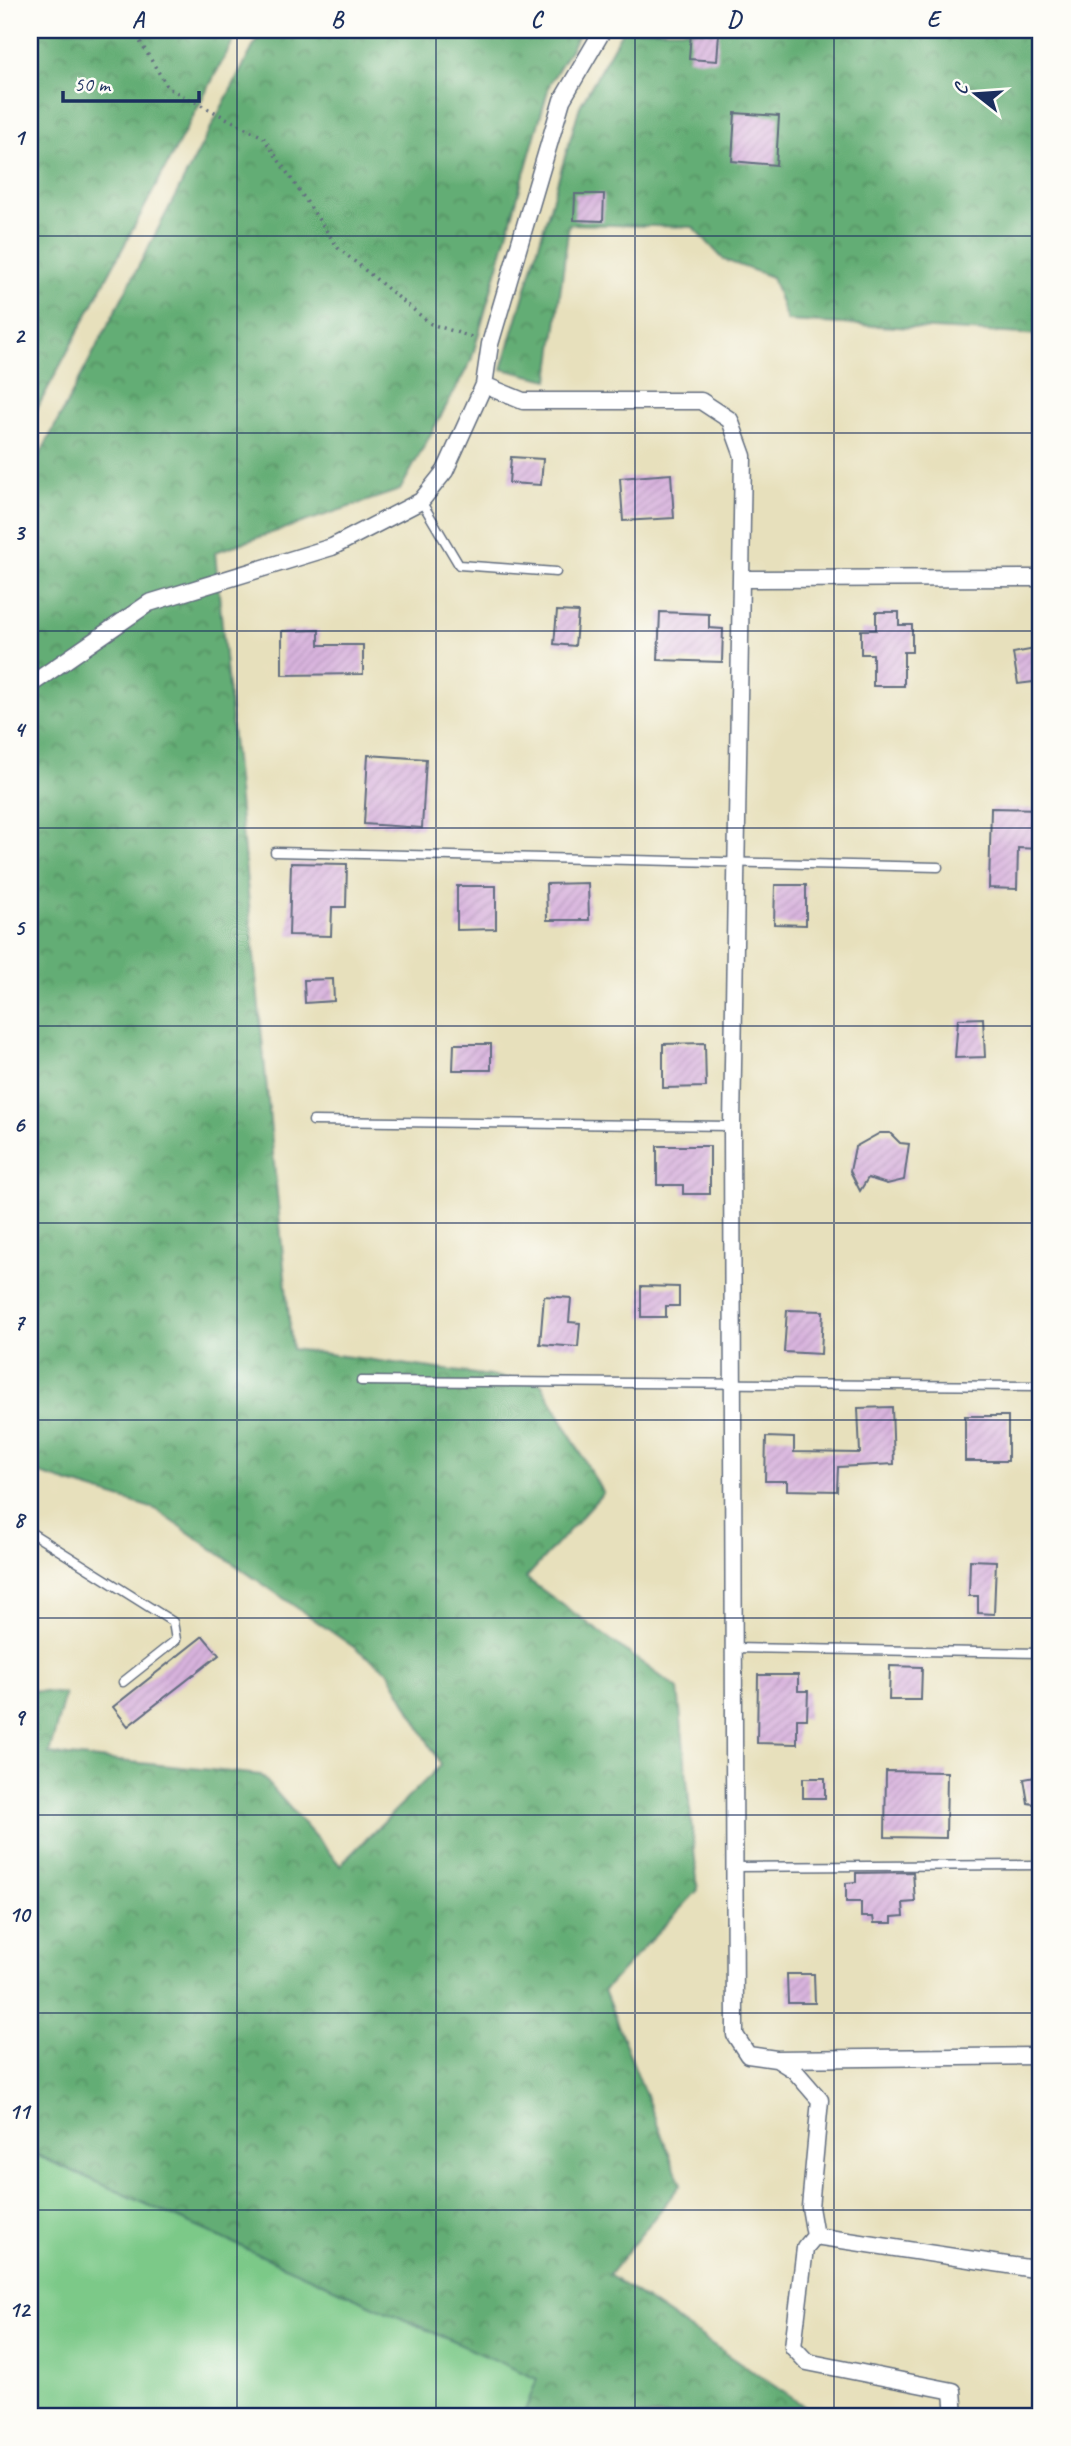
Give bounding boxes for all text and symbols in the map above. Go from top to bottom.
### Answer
text: A [132,5,146,34]
text: B [331,5,345,34]
text: C [531,5,545,34]
text: D [727,5,743,34]
text: E [927,5,943,34]
scale bar [63,60,200,104]
north arrow [942,60,1012,130]
text: 50 m [74,71,112,97]
text: С [948,79,974,97]
text: 1 [14,123,27,152]
text: 2 [14,321,27,350]
text: 3 [14,518,27,547]
text: 4 [14,715,27,744]
text: 5 [14,913,26,942]
text: 6 [14,1110,27,1139]
text: 7 [14,1308,27,1337]
text: 8 [14,1505,27,1534]
text: 9 [14,1703,27,1732]
text: 10 [9,1900,32,1929]
text: 11 [9,2097,32,2126]
text: 12 [9,2295,32,2324]

